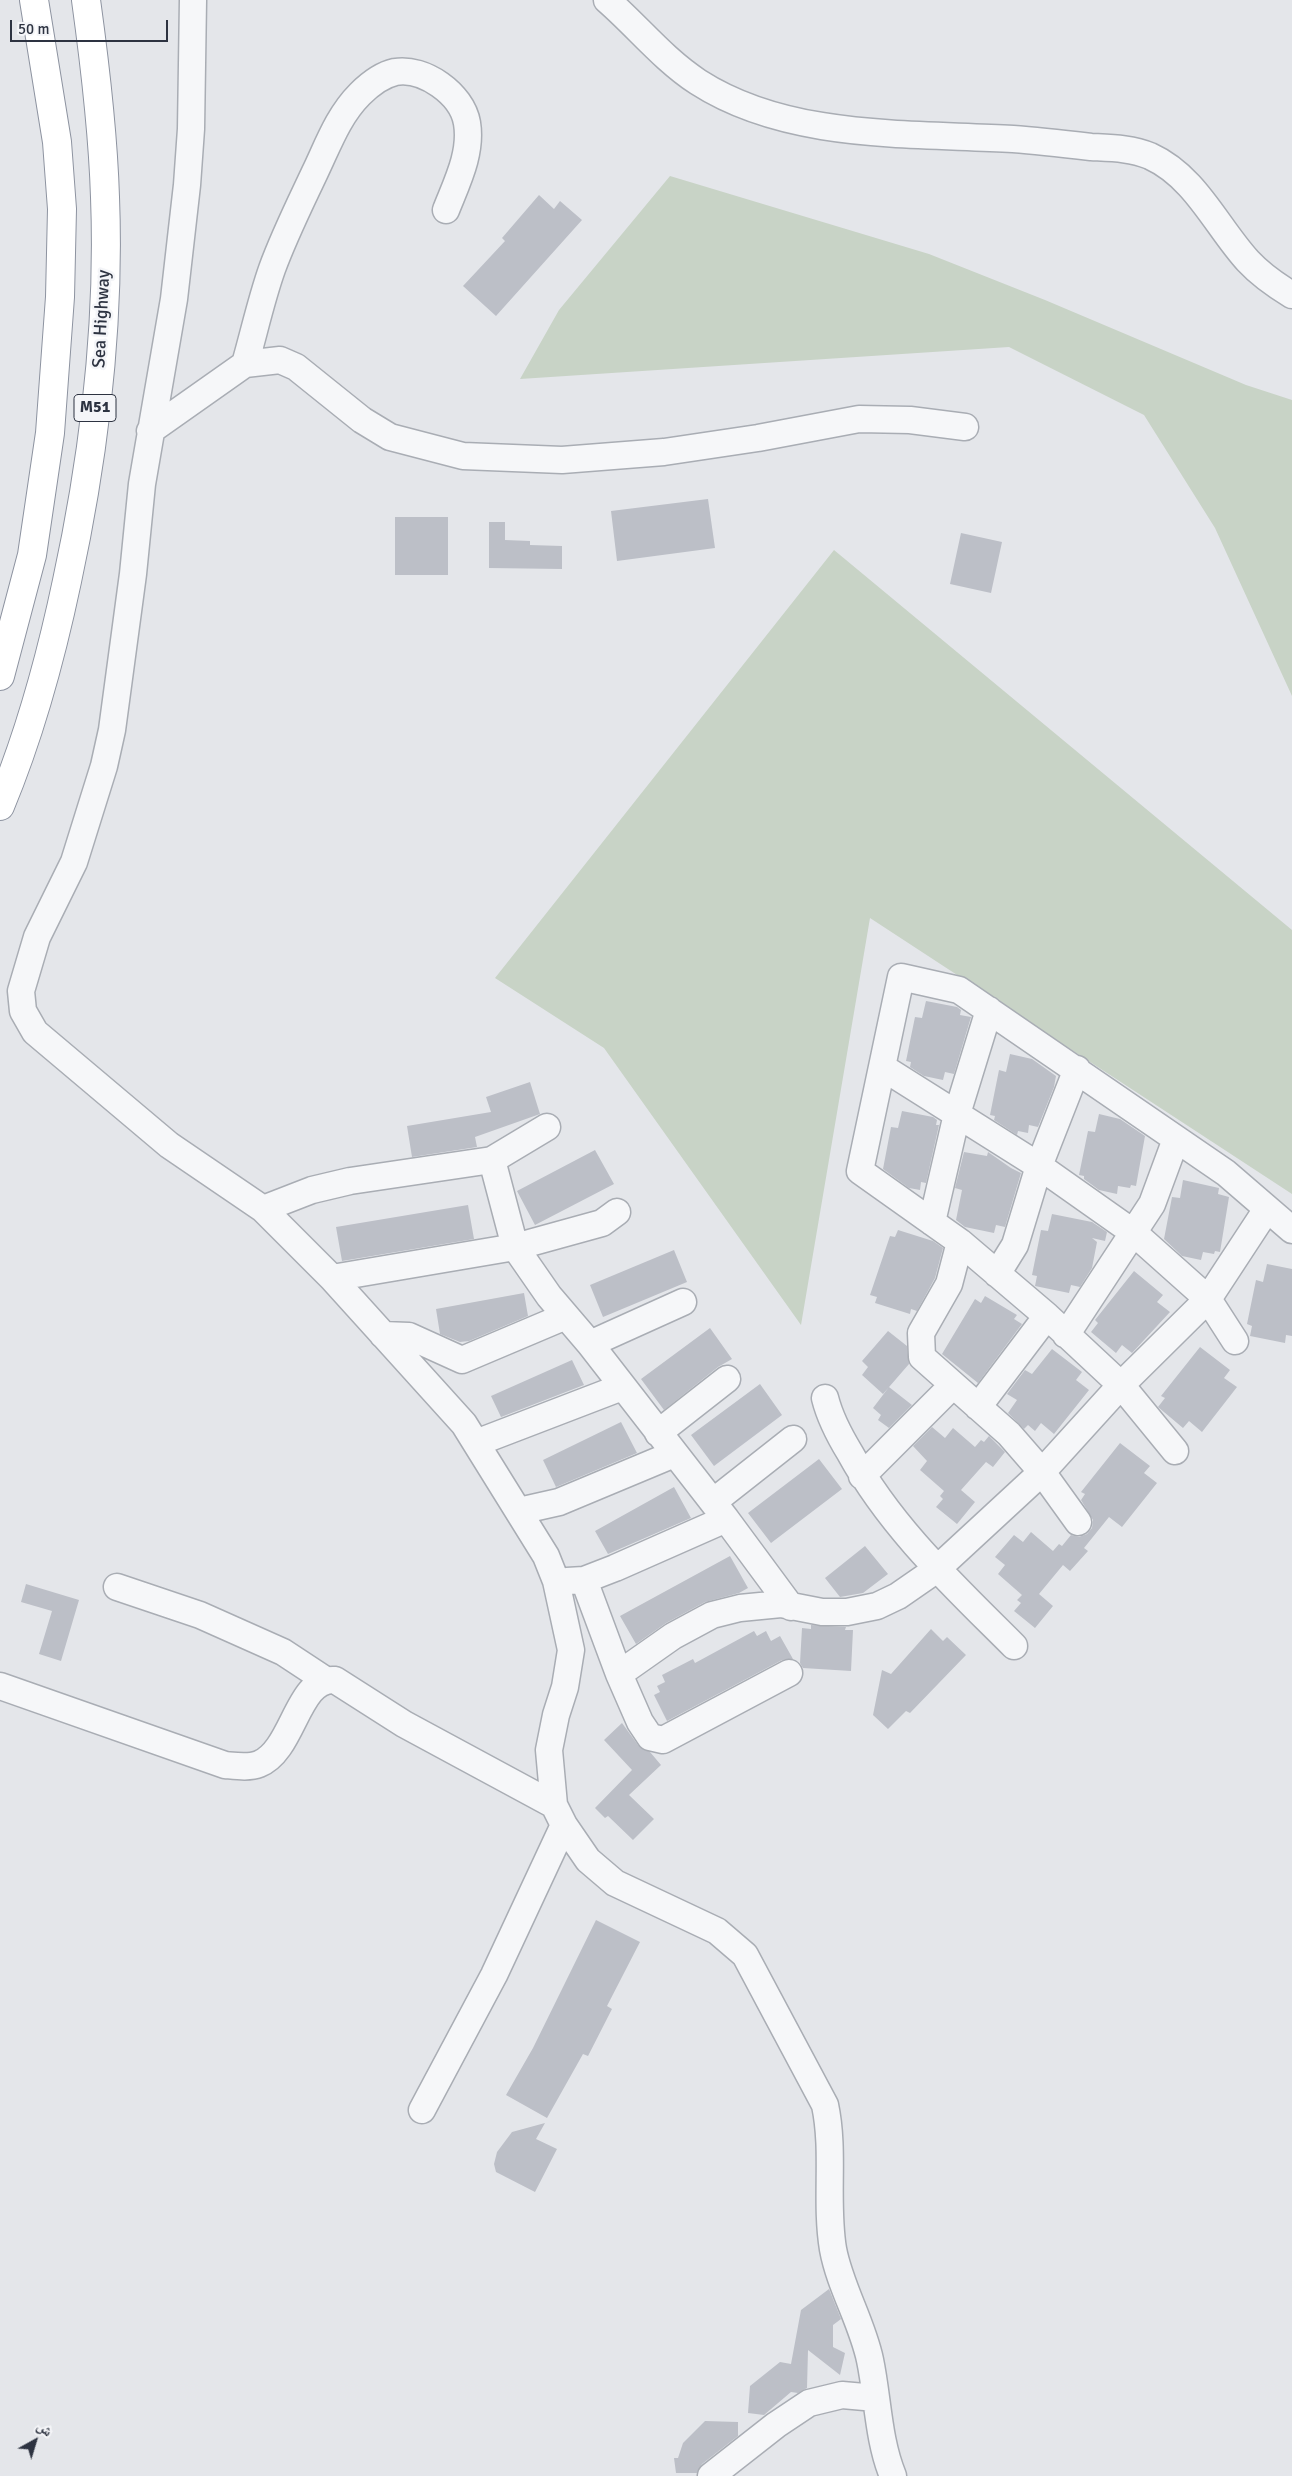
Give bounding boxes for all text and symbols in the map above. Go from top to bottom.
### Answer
scale bar [12,10,170,42]
text: 50 m [18,20,49,38]
street label: Sea Highway [89,269,115,369]
road number: M51 [74,394,116,422]
north arrow [10,2416,60,2466]
text: ش [34,2418,56,2440]

